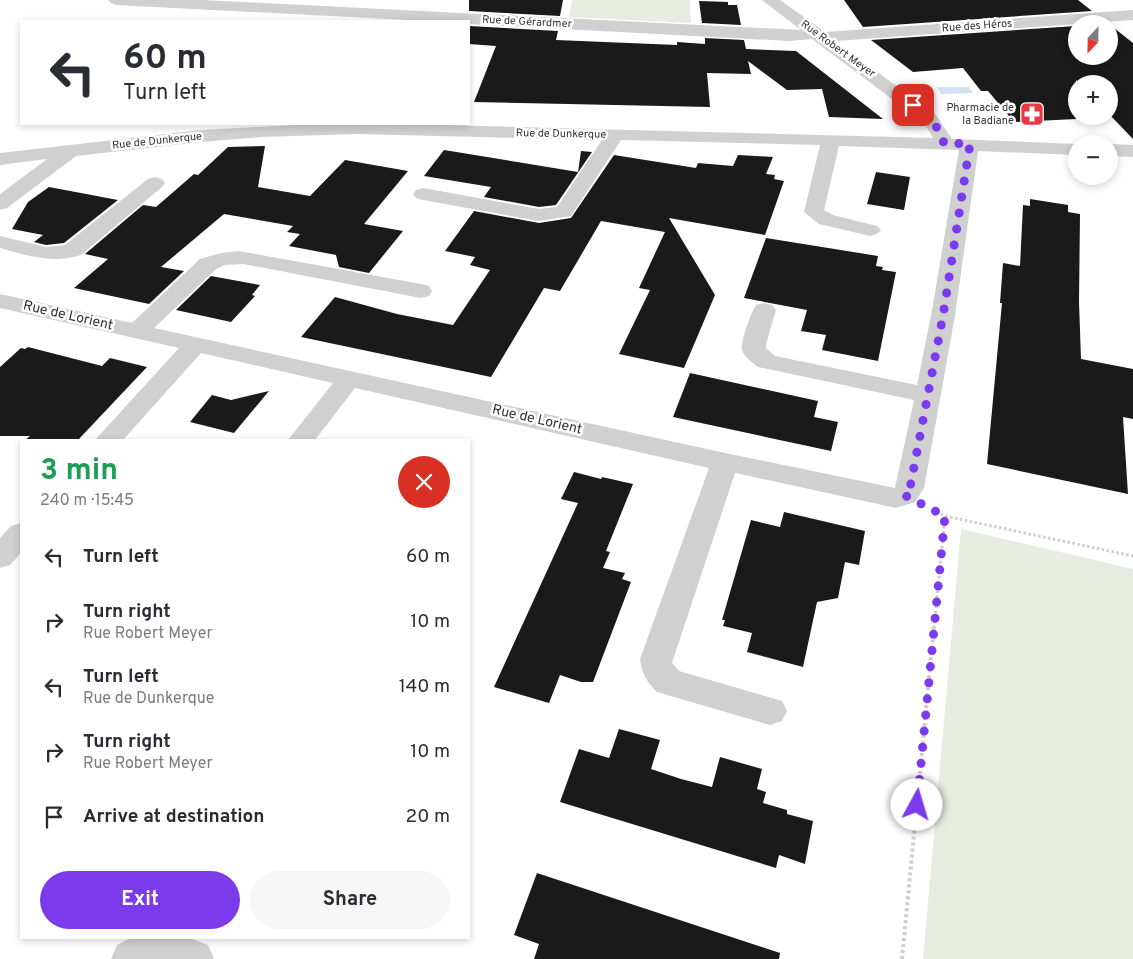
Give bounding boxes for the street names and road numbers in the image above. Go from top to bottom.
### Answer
street label: Rue de Gérardmer [482,13,573,31]
street label: Rue Robert Meyer [798,17,879,81]
street label: Rue des Héros [941,17,1013,35]
street label: Rue de Dunkerque [516,126,606,142]
street label: Rue de Dunkerque [111,129,203,153]
street label: Rue de Lorient [21,297,115,335]
street label: Rue de Lorient [490,401,584,439]

